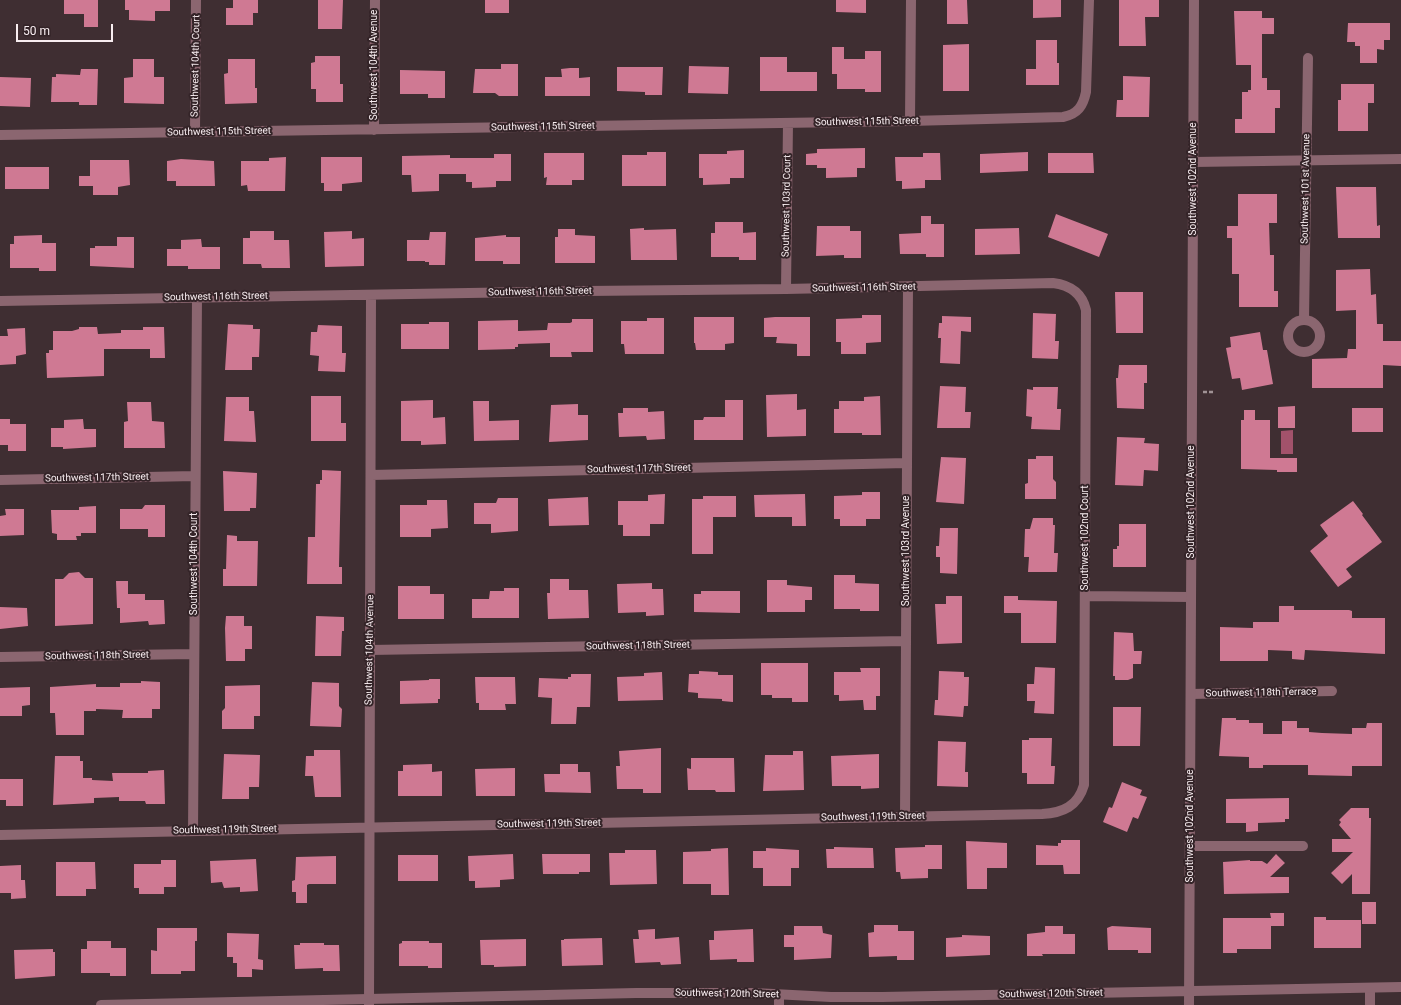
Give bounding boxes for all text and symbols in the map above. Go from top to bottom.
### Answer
street label: Southwest 104th Avenue [368,10,380,120]
street label: Southwest 104th Court [189,15,203,117]
scale bar [18,16,115,42]
text: 50 m [23,24,50,38]
street label: Southwest 115th Street [815,115,919,129]
street label: Southwest 115th Street [491,120,595,134]
street label: Southwest 102nd Avenue [1187,123,1199,235]
street label: Southwest 115th Street [167,125,271,139]
street label: Southwest 101st Avenue [1299,134,1313,244]
street label: Southwest 103rd Court [780,155,794,257]
street label: Southwest 116th Street [812,281,916,295]
street label: Southwest 116th Street [488,285,592,299]
street label: Southwest 116th Street [164,290,268,304]
street label: Southwest 102nd Avenue [1185,446,1197,558]
street label: Southwest 117th Street [587,462,691,476]
street label: Southwest 117th Street [45,471,149,485]
street label: Southwest 102nd Court [1079,486,1091,590]
street label: Southwest 103rd Avenue [900,496,912,606]
street label: Southwest 104th Court [188,513,200,615]
street label: Southwest 104th Avenue [363,595,377,705]
street label: Southwest 118th Street [586,639,690,653]
street label: Southwest 118th Street [45,649,149,663]
street label: Southwest 118th Terrace [1205,686,1317,700]
street label: Southwest 102nd Avenue [1184,770,1196,882]
street label: Southwest 119th Street [821,810,925,824]
street label: Southwest 119th Street [497,817,601,831]
street label: Southwest 119th Street [173,823,277,837]
street label: Southwest 120th Street [675,987,779,1001]
street label: Southwest 120th Street [999,987,1103,1001]

